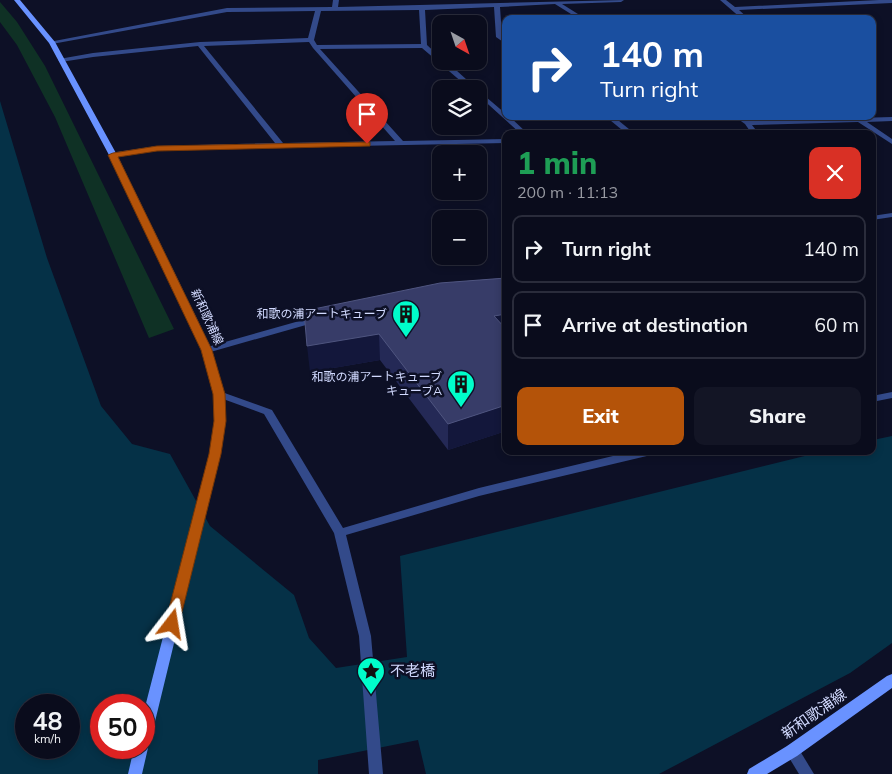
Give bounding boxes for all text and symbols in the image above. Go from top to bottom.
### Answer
north arrow [432,15,488,70]
map controls [432,15,487,265]
text: 140 m [600,32,704,76]
icon: right [517,35,582,100]
text: Turn right [600,75,698,103]
button: layers [432,80,487,135]
pin [346,93,388,144]
icon: arrive [353,100,381,128]
text: 1 min [517,144,597,182]
button: + [432,145,487,200]
button: close [809,147,861,199]
text: 200 m · 11:13 [517,182,618,202]
button: − [432,210,487,265]
icon: right [519,235,547,263]
text: Turn right [562,237,651,261]
text: 140 m [803,237,859,261]
street label: 新和歌浦線 [188,286,227,347]
building icon: 和歌の浦アートキューブ [391,299,421,338]
place label: 和歌の浦アートキューブ [256,306,387,321]
icon: arrive [519,311,547,339]
text: Arrive at destination [562,313,748,337]
text: 60 m [815,313,859,337]
place label: 和歌の浦アートキューブ キューブA [311,369,442,398]
building icon: 和歌の浦アートキューブ キューブA [446,369,476,408]
button: Exit [517,387,684,445]
button: Share [694,387,861,445]
position arrow [145,597,197,649]
place icon: 不老橋 [356,656,386,695]
place label: 不老橋 [390,661,435,680]
street label: 新和歌浦線 [778,684,850,743]
speed limit sign: 50 [90,694,155,759]
text: 48 [32,705,63,736]
text: km/h [34,731,61,746]

